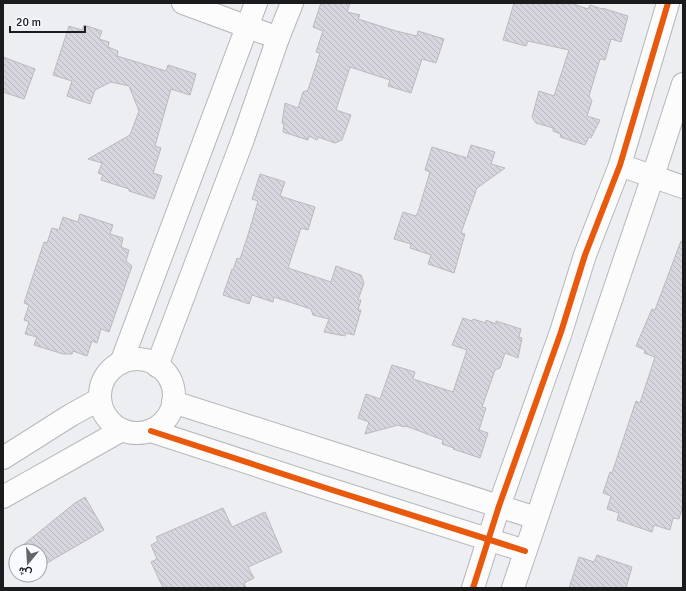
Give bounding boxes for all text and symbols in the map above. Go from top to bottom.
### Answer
scale bar [10,8,85,34]
text: 20 m [16,15,41,30]
north arrow [8,543,48,583]
text: ش [17,564,33,580]

